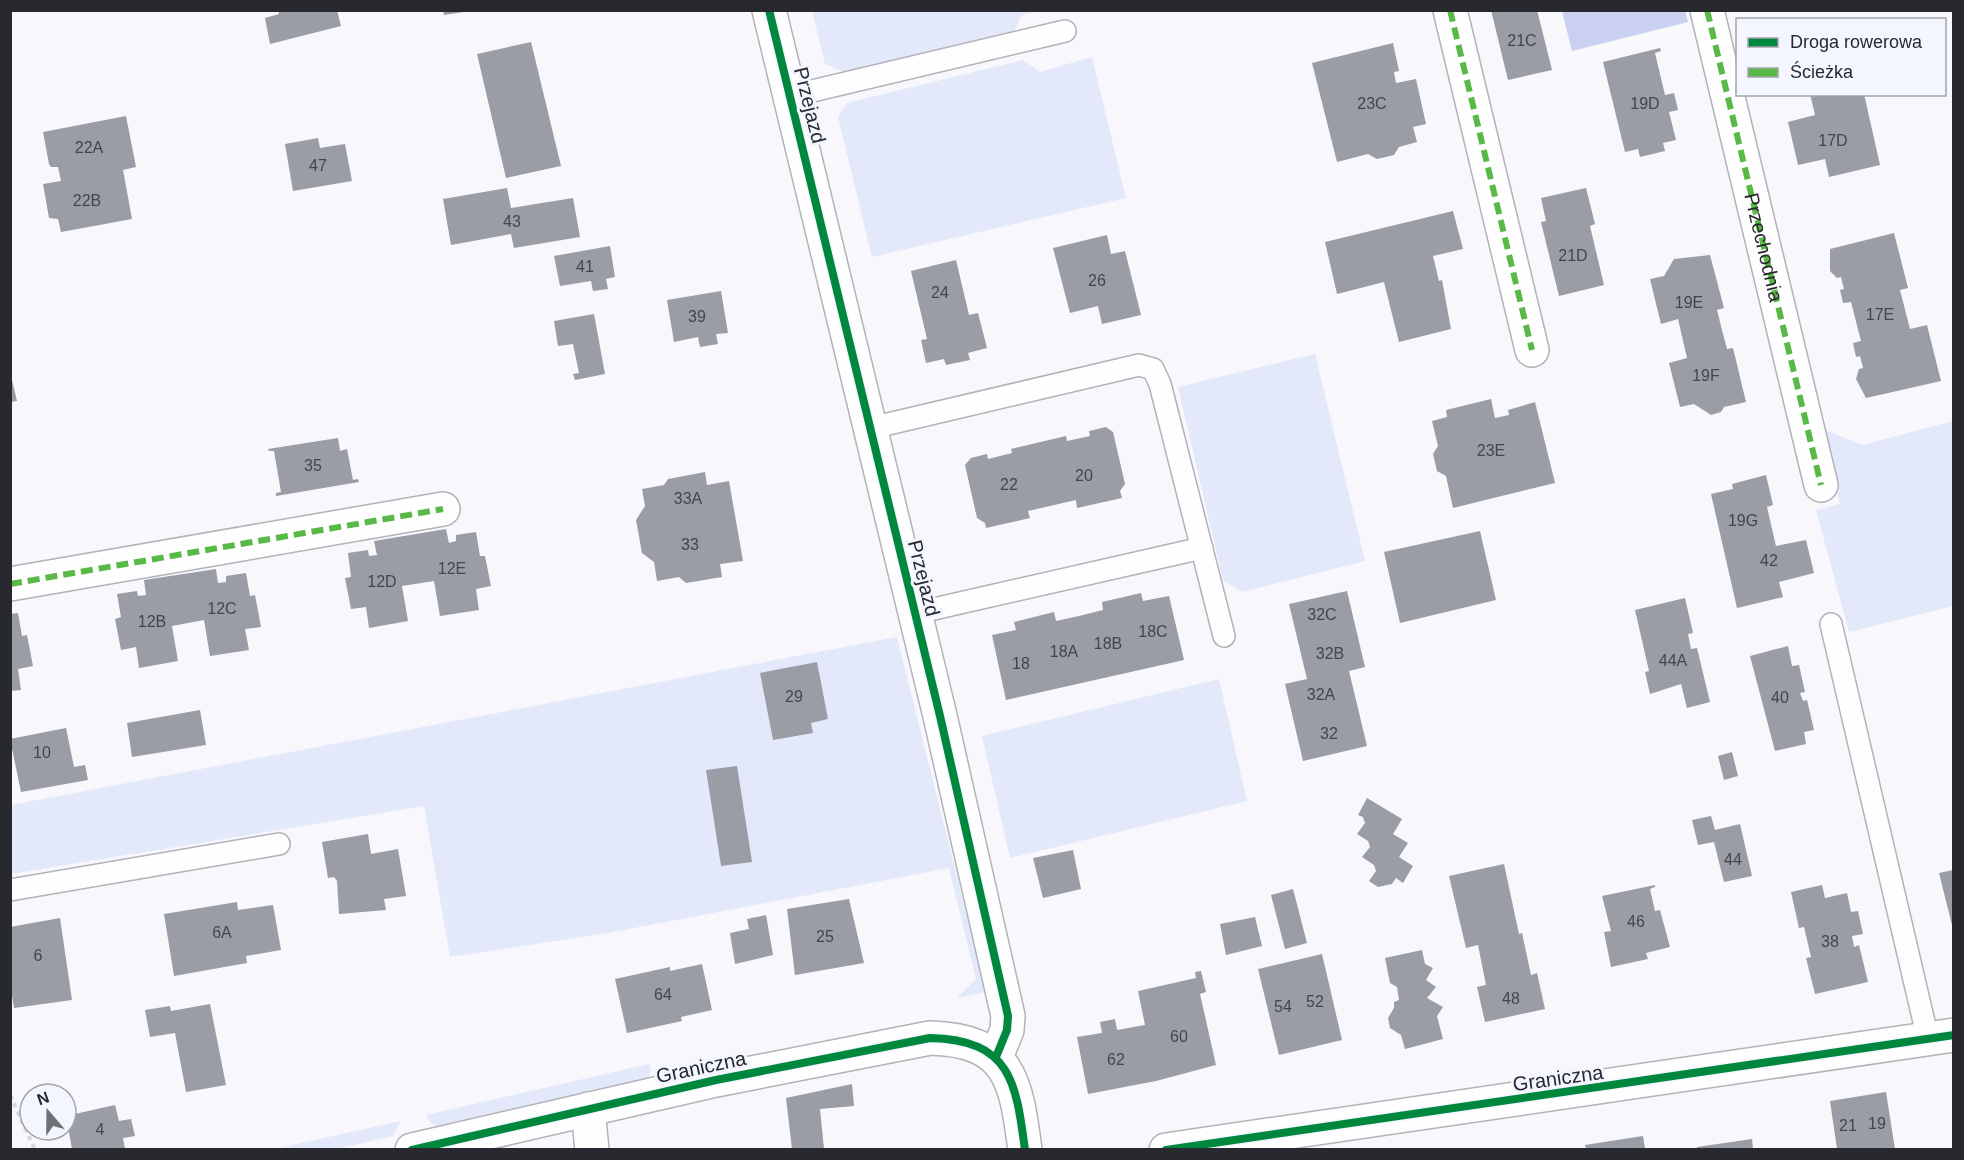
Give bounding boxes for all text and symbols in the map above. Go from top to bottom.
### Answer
legend [1736,18,1946,96]
house number: 21C [1507,32,1537,49]
text: Droga rowerowa [1790,32,1923,52]
text: Ścieżka [1790,61,1854,82]
street label: Przejazd [790,65,830,145]
house number: 23C [1357,95,1387,112]
house number: 19D [1630,95,1660,112]
house number: 17D [1818,132,1848,149]
house number: 22A [75,139,104,156]
house number: 47 [309,157,327,174]
street label: Przechodnia [1740,191,1788,305]
house number: 22B [73,192,101,209]
house number: 43 [503,213,521,230]
house number: 21D [1558,247,1588,264]
house number: 41 [576,258,594,275]
house number: 26 [1088,272,1106,289]
house number: 24 [931,284,949,301]
house number: 19E [1675,294,1703,311]
house number: 17E [1866,306,1894,323]
house number: 39 [688,308,706,325]
house number: 19F [1692,367,1720,384]
house number: 23E [1477,442,1505,459]
house number: 35 [304,457,322,474]
house number: 20 [1075,467,1093,484]
house number: 22 [1000,476,1018,493]
house number: 33A [674,490,703,507]
house number: 19G [1728,512,1758,529]
house number: 33 [681,536,699,553]
street label: Przejazd [904,538,944,618]
house number: 42 [1760,552,1778,569]
house number: 12E [438,560,466,577]
house number: 12D [367,573,397,590]
house number: 12C [207,600,237,617]
house number: 32C [1307,606,1337,623]
house number: 12B [138,613,166,630]
house number: 18C [1138,623,1168,640]
house number: 18B [1094,635,1122,652]
house number: 18A [1050,643,1079,660]
house number: 32B [1316,645,1344,662]
house number: 44A [1659,652,1688,669]
house number: 18 [1012,655,1030,672]
house number: 32A [1307,686,1336,703]
house number: 29 [785,688,803,705]
house number: 40 [1771,689,1789,706]
house number: 32 [1320,725,1338,742]
house number: 10 [33,744,51,761]
house number: 44 [1724,851,1742,868]
house number: 46 [1627,913,1645,930]
house number: 6A [212,924,232,941]
house number: 25 [816,928,834,945]
house number: 38 [1821,933,1839,950]
house number: 6 [34,947,43,964]
house number: 64 [654,986,672,1003]
house number: 48 [1502,990,1520,1007]
house number: 52 [1306,993,1324,1010]
house number: 54 [1274,998,1292,1015]
house number: 60 [1170,1028,1188,1045]
street label: Graniczna [654,1047,749,1087]
house number: 62 [1107,1051,1125,1068]
street label: Graniczna [1511,1061,1606,1095]
north arrow [18,1082,78,1142]
text: N [35,1088,51,1108]
house number: 19 [1868,1115,1886,1132]
house number: 21 [1839,1117,1857,1134]
house number: 4 [96,1121,105,1138]

